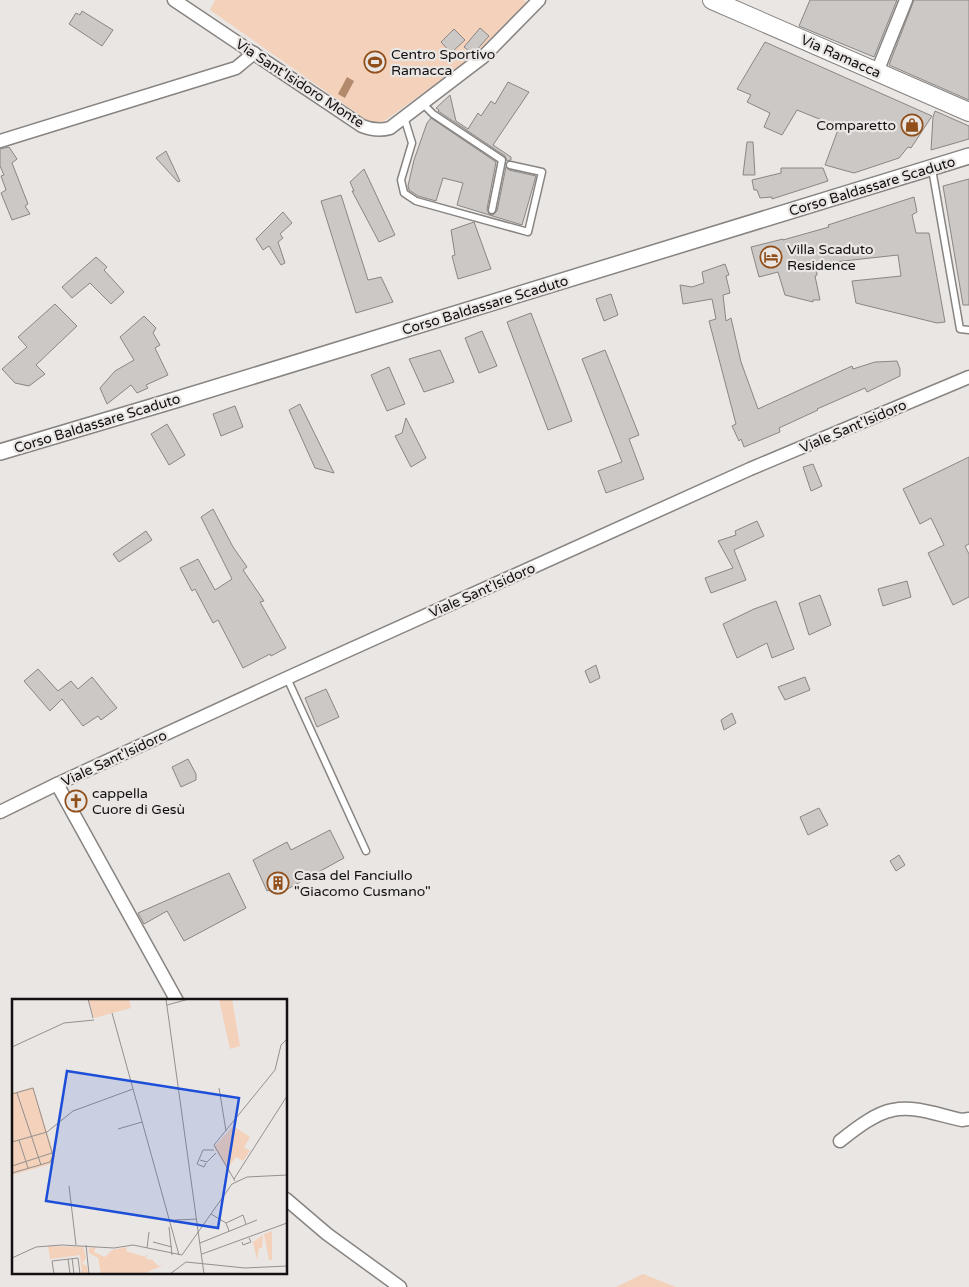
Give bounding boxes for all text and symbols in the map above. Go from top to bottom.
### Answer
street label: Via Ramacca [798,31,883,82]
street label: Via Sant'Isidoro Monte [232,35,367,131]
place label: Centro Sportivo Ramacca [391,46,495,79]
sports icon: Centro Sportivo Ramacca [363,50,387,74]
shop icon: Comparetto [900,113,924,137]
place label: Comparetto [816,117,896,134]
street label: Corso Baldassare Scaduto [787,153,957,220]
place label: Villa Scaduto Residence [787,241,874,274]
hotel icon: Villa Scaduto Residence [759,245,783,269]
street label: Corso Baldassare Scaduto [400,272,570,339]
street label: Corso Baldassare Scaduto [12,390,182,457]
street label: Viale Sant'Isidoro [797,396,909,457]
street label: Viale Sant'Isidoro [427,559,538,621]
street label: Viale Sant'Isidoro [59,727,170,790]
place label: cappella Cuore di Gesù [92,785,185,818]
church icon: cappella Cuore di Gesù [64,789,88,813]
place label: Casa del Fanciullo "Giacomo Cusmano" [294,867,431,900]
building icon: Casa del Fanciullo "Giacomo Cusmano" [266,871,290,895]
inset map [12,999,288,1274]

